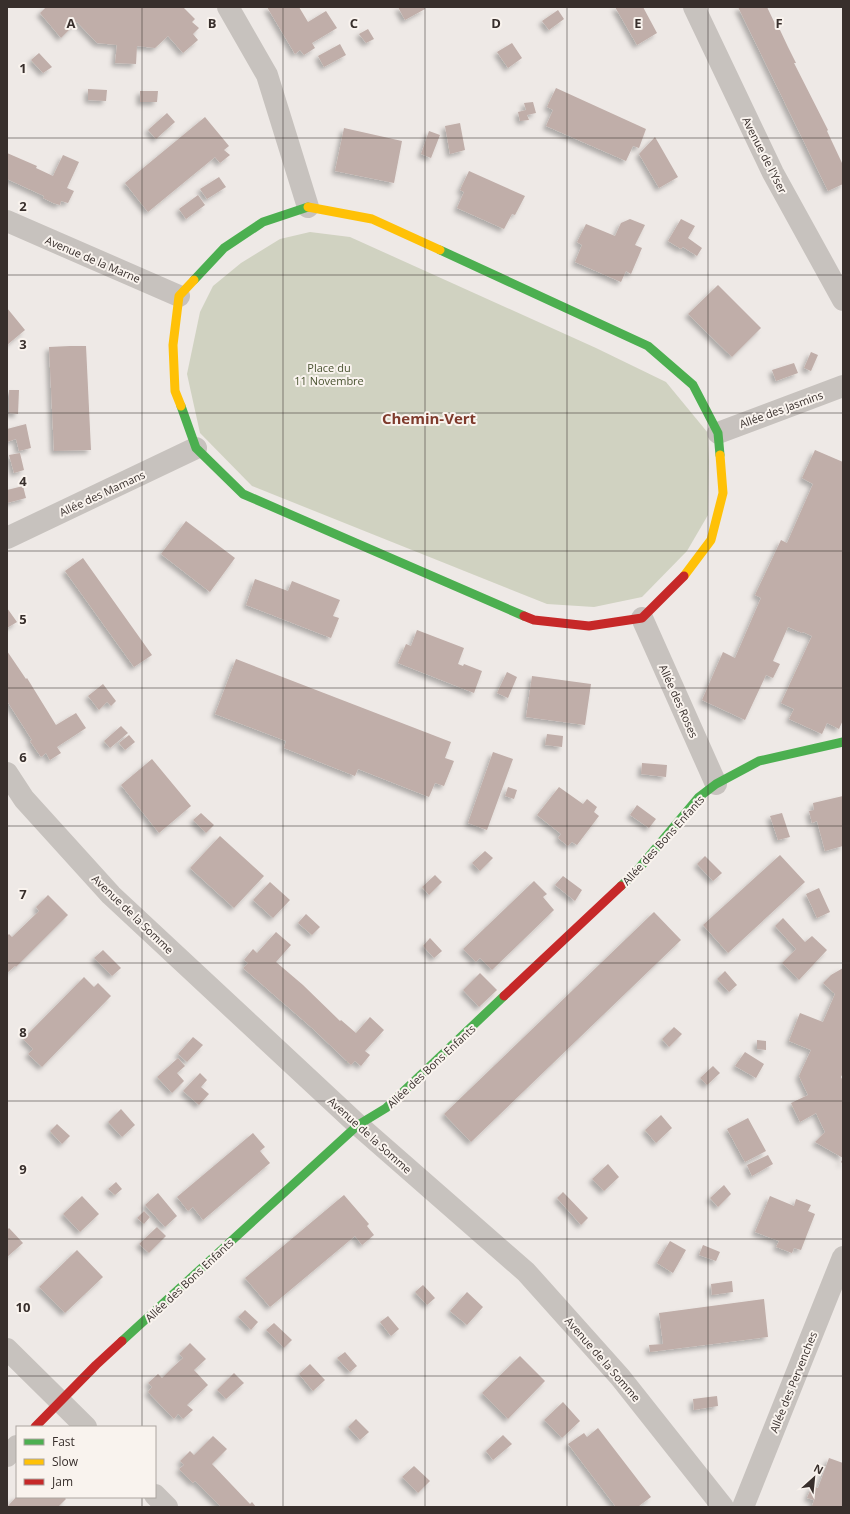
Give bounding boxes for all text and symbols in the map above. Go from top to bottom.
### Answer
text: A [67,14,76,32]
text: B [208,14,217,32]
text: C [350,14,358,32]
text: D [491,14,501,32]
text: E [634,14,642,32]
text: F [775,14,783,32]
text: 1 [19,59,27,77]
street label: Avenue de l'Yser [739,114,791,196]
text: 2 [19,197,27,215]
street label: Avenue de la Marne [43,232,143,286]
text: 3 [19,335,27,353]
park label: Place du 11 Novembre [294,360,364,388]
street label: Allée des Jasmins [737,387,825,431]
district label: Chemin-Vert [382,408,477,428]
street label: Allée des Mamans [57,467,147,519]
text: 4 [19,472,27,490]
text: 5 [19,610,27,628]
street label: Allée des Roses [656,662,702,740]
text: 6 [19,748,27,766]
street label: Allée des Bons Enfants [619,792,707,888]
street label: Avenue de la Somme [89,871,177,957]
text: 7 [19,885,27,903]
street label: Allée des Bons Enfants [384,1021,478,1111]
text: 8 [19,1023,27,1041]
street label: Avenue de la Somme [325,1093,415,1177]
text: 9 [19,1160,27,1178]
street label: Allée des Bons Enfants [142,1235,236,1325]
text: 10 [16,1298,30,1316]
street label: Avenue de la Somme [562,1313,644,1405]
street label: Allée des Pervenches [766,1329,820,1435]
legend [16,1426,156,1498]
text: Fast [52,1433,75,1450]
text: Slow [52,1453,79,1470]
north arrow [794,1458,834,1498]
text: N [811,1460,826,1477]
text: Jam [51,1473,73,1490]

